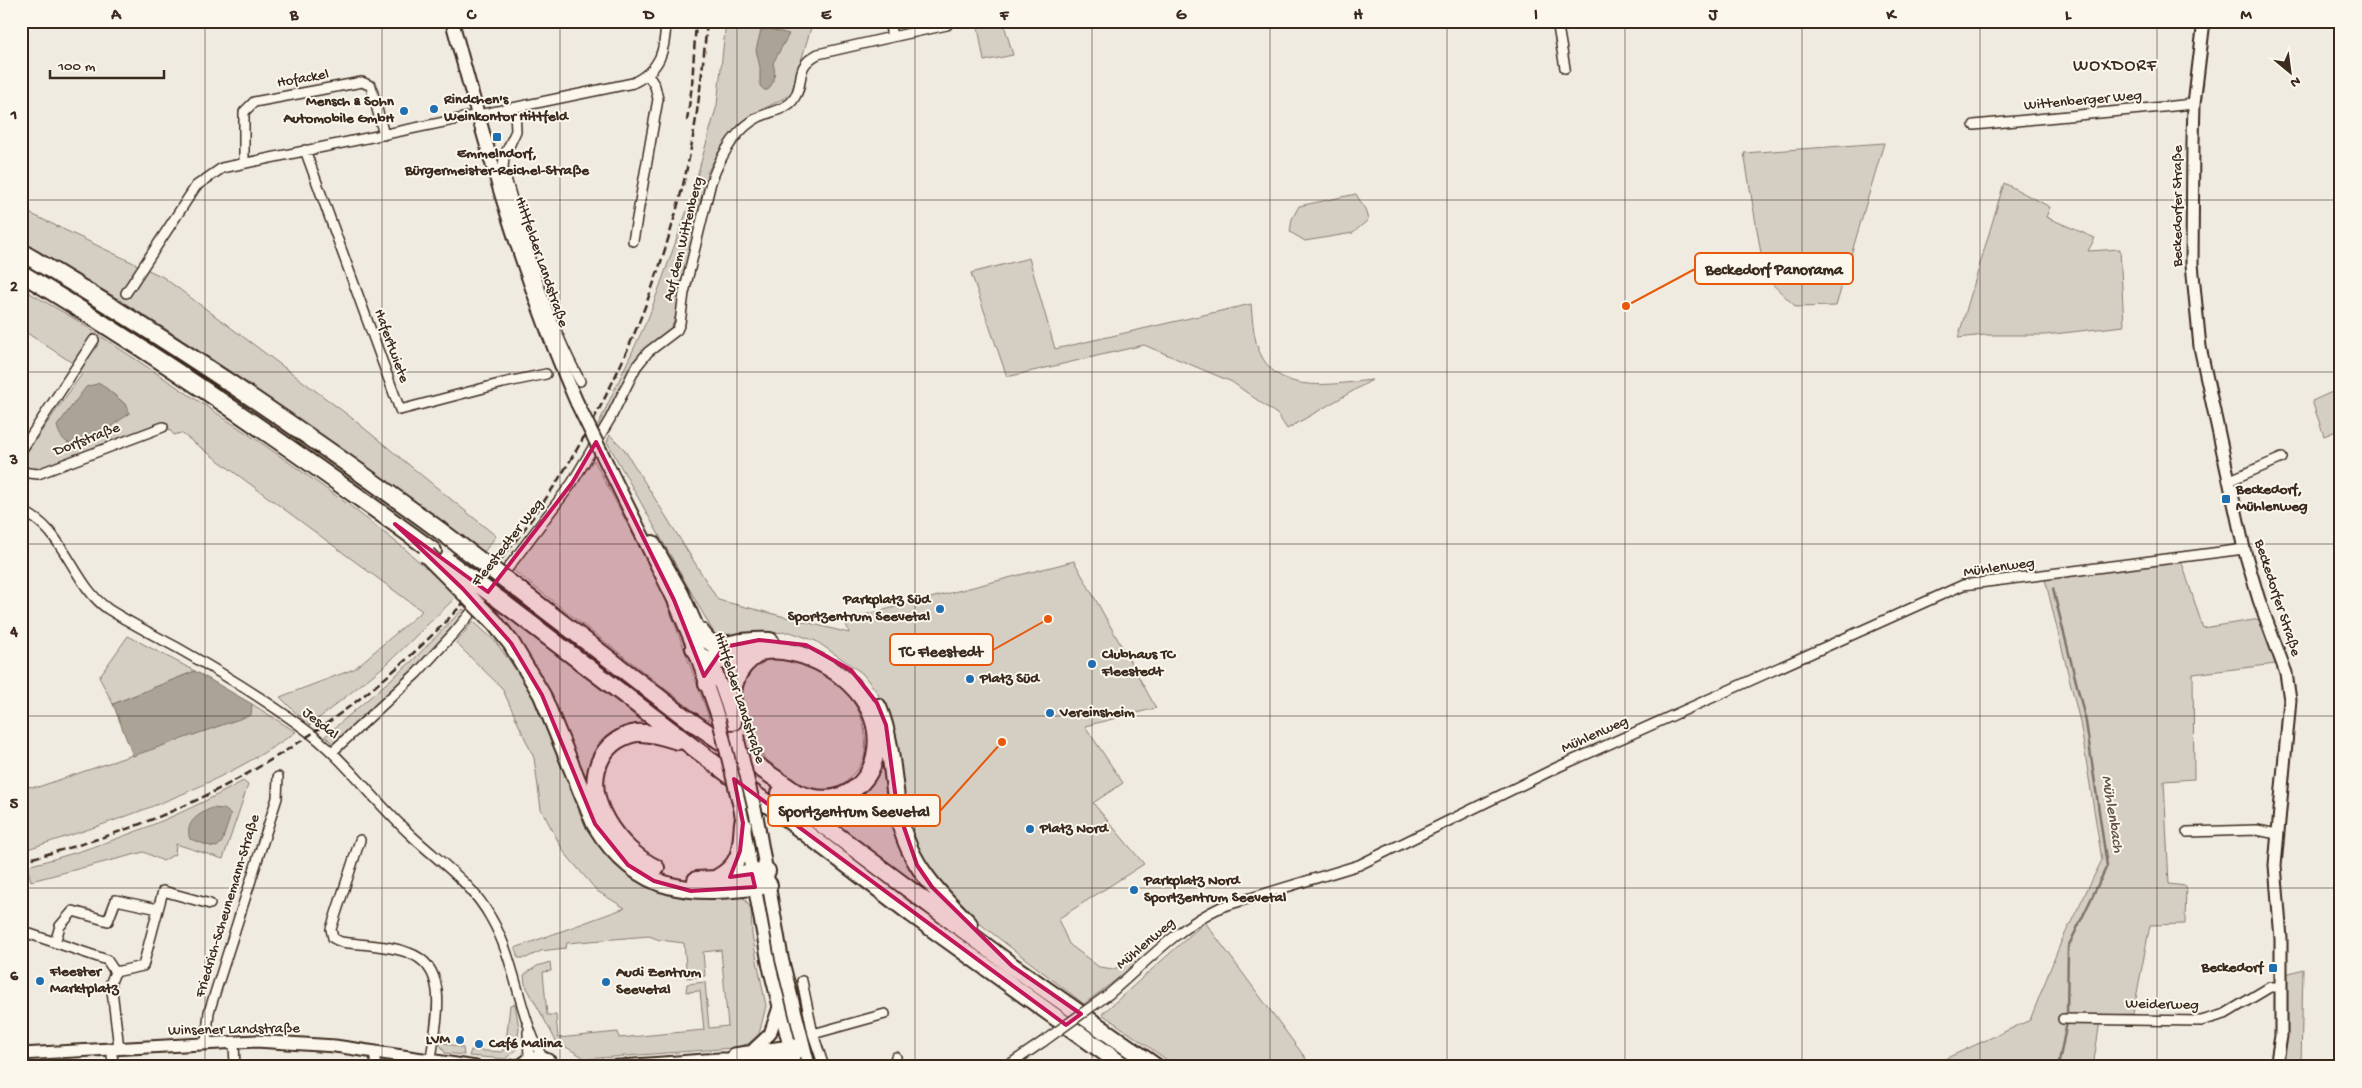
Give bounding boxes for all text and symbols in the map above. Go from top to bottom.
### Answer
text: A [110,7,122,26]
text: B [289,7,299,26]
text: C [466,7,477,26]
text: D [642,7,655,26]
text: E [821,7,832,26]
text: F [999,7,1010,26]
text: G [1176,7,1187,26]
text: H [1353,7,1363,26]
text: I [1534,7,1538,26]
text: J [1708,7,1719,26]
text: K [1886,7,1898,26]
text: L [2065,7,2072,26]
text: M [2240,7,2252,26]
scale bar [50,48,164,80]
north arrow [2264,48,2314,98]
district label: WOXDORF [2073,56,2157,77]
text: 100 m [57,58,96,76]
street label: Hofackel [276,66,330,92]
text: N [2287,72,2303,91]
street label: Wittenberger Weg [2023,87,2143,115]
place label: Rindchen's Weinkontor Hittfeld [443,91,570,126]
place label: Mensch & Sohn Automobile GmbH [282,93,395,128]
marker: Rindchen's Weinkontor Hittfeld [428,103,440,115]
marker: Mensch & Sohn Automobile GmbH [398,105,410,117]
text: 1 [10,107,17,126]
marker: Emmelndorf, Bürgermeister-Reichel-Straße [491,131,503,143]
place label: Emmelndorf, Bürgermeister-Reichel-Straße [404,145,590,180]
street label: Beckedorfer Straße [2169,145,2187,268]
street label: Auf dem Wittenberg [660,175,708,303]
street label: Hittfelder Landstraße [510,194,572,330]
callout: Beckedorf Panorama [1695,253,1853,284]
text: Beckedorf Panorama [1704,261,1844,281]
text: 2 [10,279,18,298]
street label: Hafertwiete [369,307,413,386]
street label: Dorfstraße [50,419,123,461]
text: 3 [9,452,18,471]
place label: Beckedorf, Mühlenweg [2235,481,2308,516]
marker: Beckedorf, Mühlenweg [2220,493,2232,505]
street label: Fleestedter Weg [468,496,548,591]
street label: Beckedorfer Straße [2249,536,2304,659]
street label: Mühlenweg [1962,554,2036,582]
place label: Parkplatz Süd Sportzentrum Seevetal [788,591,932,626]
marker: Parkplatz Süd Sportzentrum Seevetal [934,603,946,615]
text: 4 [9,624,18,643]
street label: Hittfelder Landstraße [709,630,769,766]
callout: TC Fleestedt [890,634,993,665]
text: TC Fleestedt [897,644,984,663]
place label: Clubhaus TC Fleestedt [1101,646,1177,681]
marker: Clubhaus TC Fleestedt [1086,658,1098,670]
place label: Platz Süd [979,670,1041,688]
marker: Platz Süd [964,673,976,685]
street label: Jesdal [298,704,342,744]
place label: Vereinsheim [1059,704,1135,722]
marker: Vereinsheim [1044,707,1056,719]
street label: Mühlenweg [1559,712,1631,758]
water label: Mühlenbach [2096,774,2127,854]
callout: Sportzentrum Seevetal [768,795,940,826]
text: 5 [10,796,19,815]
text: Sportzentrum Seevetal [778,804,930,823]
street label: Friedrich-Scheunemann-Straße [191,812,265,1001]
place label: Platz Nord [1039,820,1110,838]
marker: Platz Nord [1024,823,1036,835]
place label: Parkplatz Nord Sportzentrum Seevetal [1143,872,1287,907]
marker: Parkplatz Nord Sportzentrum Seevetal [1128,884,1140,896]
street label: Mühlenweg [1113,914,1179,974]
place label: Beckedorf [2201,959,2264,977]
marker: Beckedorf [2267,962,2279,974]
place label: Fleester Marktplatz [49,963,120,998]
place label: Audi Zentrum Seevetal [615,964,702,999]
text: 6 [10,968,19,987]
marker: Fleester Marktplatz [34,975,46,987]
marker: Audi Zentrum Seevetal [600,976,612,988]
street label: Weiderweg [2125,995,2199,1015]
street label: Winsener Landstraße [168,1020,300,1040]
place label: LVM [426,1031,451,1049]
marker: LVM [454,1034,466,1046]
place label: Café Malina [488,1035,563,1053]
marker: Café Malina [473,1038,485,1050]

